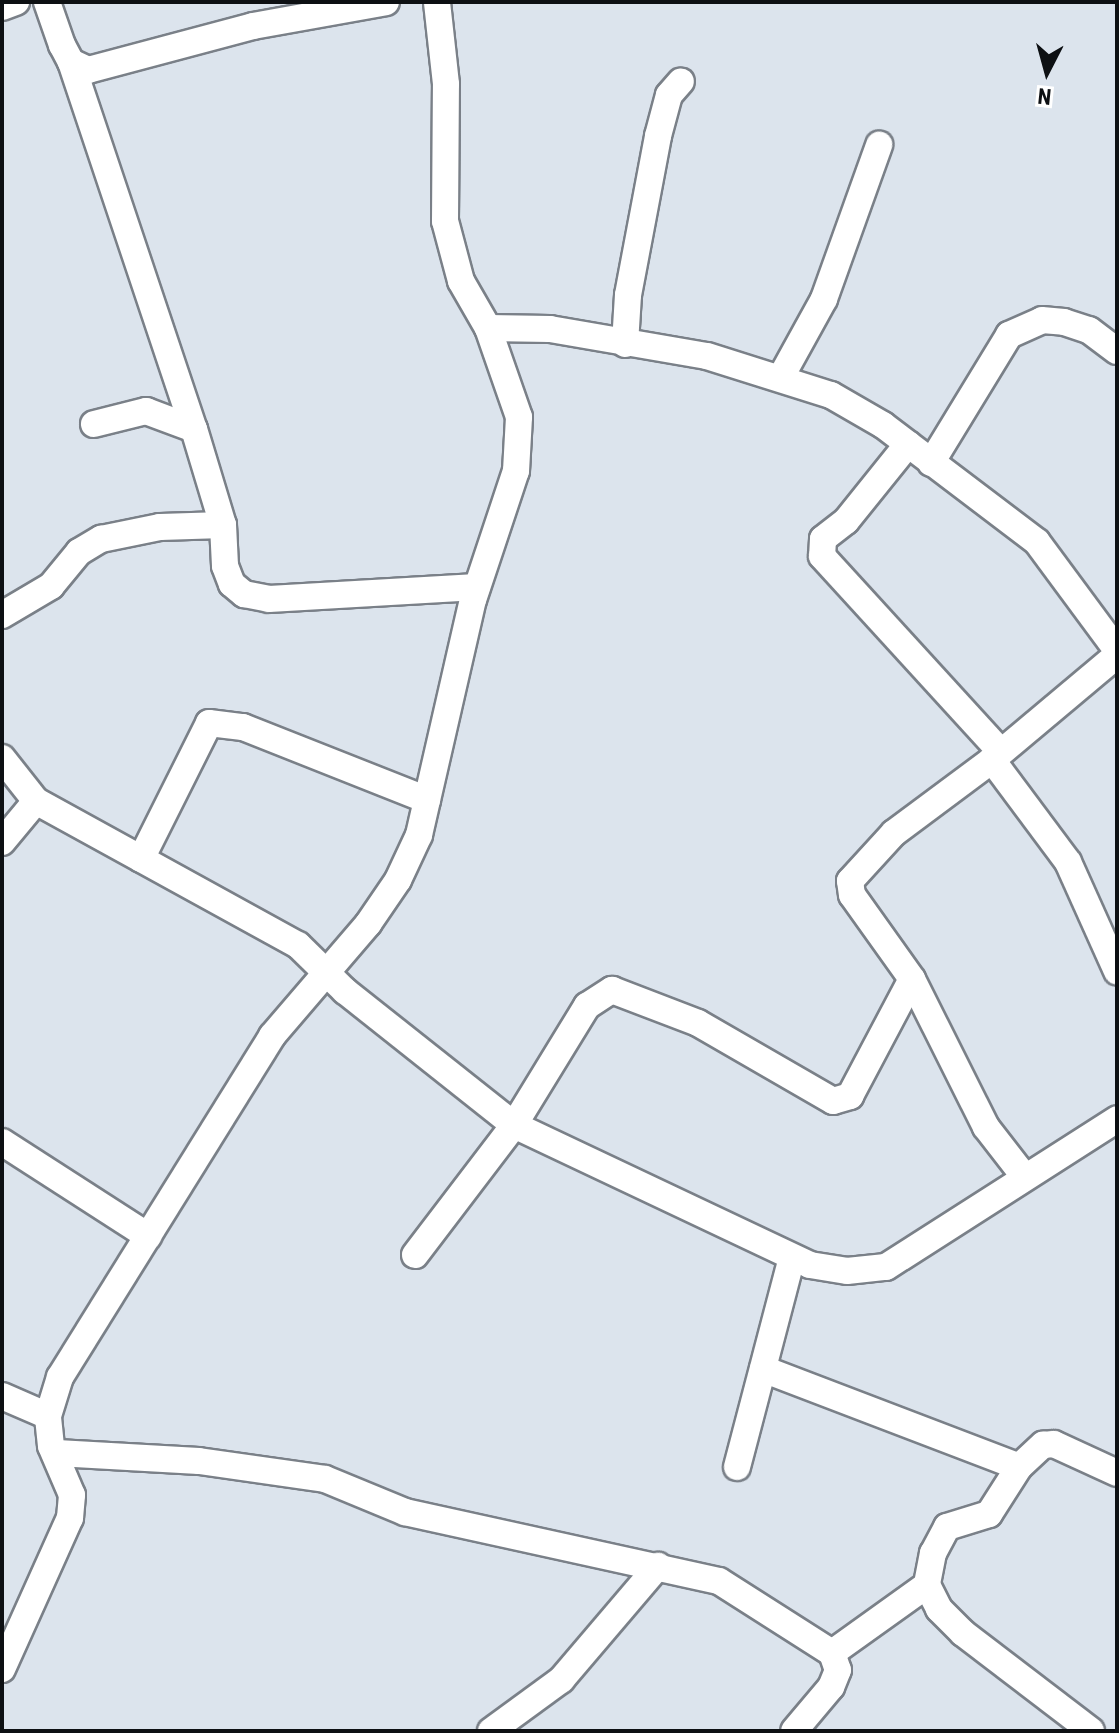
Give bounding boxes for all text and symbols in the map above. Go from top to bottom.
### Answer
north arrow [1007,32,1087,112]
text: N [1036,83,1052,110]

